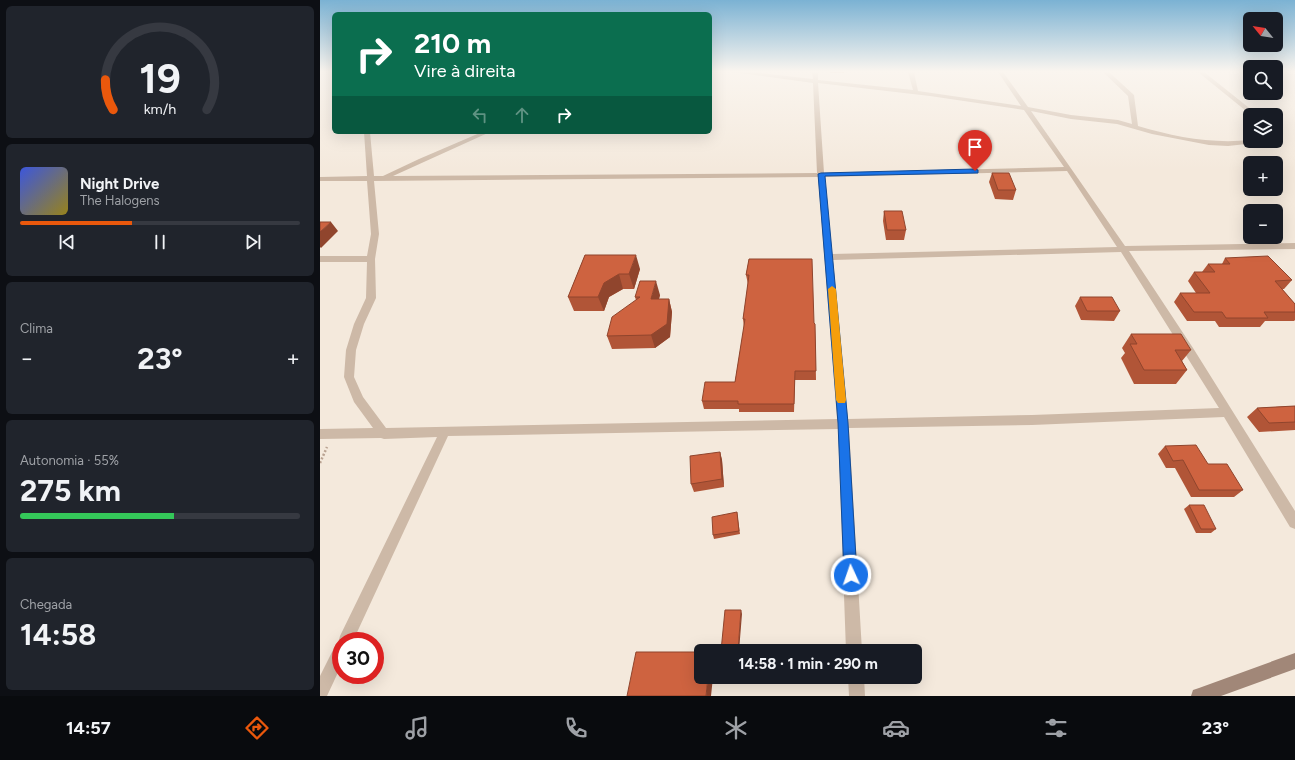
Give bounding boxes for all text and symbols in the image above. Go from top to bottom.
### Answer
north arrow [1243,12,1283,52]
map controls [1243,12,1283,244]
text: 210 m [414,26,491,60]
icon: right [348,28,400,80]
text: 19 [139,53,181,103]
text: Vire à direita [414,60,515,82]
button: search [1243,60,1283,100]
text: km/h [144,100,176,118]
icon: left [469,104,491,126]
icon: ahead [511,104,533,126]
icon: right [553,104,575,126]
button: layers [1243,108,1283,148]
pin [958,130,992,171]
icon: arrive [964,136,986,158]
button: + [1243,156,1283,196]
text: Night Drive [80,175,159,193]
text: The Halogens [80,193,160,208]
button: − [1243,204,1283,244]
icon: previous [56,231,78,253]
icon: pause [149,231,171,253]
icon: next [242,231,264,253]
text: Clima [20,321,53,336]
text: 23° [137,340,183,377]
text: − [20,345,34,372]
text: + [286,345,300,372]
text: Autonomia · 55% [20,453,119,468]
text: 275 km [20,472,121,509]
position arrow [830,554,872,596]
text: Chegada [20,597,72,612]
text: 14:58 [20,616,96,653]
speed limit sign: 30 [332,632,384,684]
text: 14:58 · 1 min · 290 m [738,655,878,673]
icon: directions [243,714,271,742]
icon: music [403,714,431,742]
icon: phone [562,714,590,742]
icon: climate [722,714,750,742]
icon: car [882,714,910,742]
icon: filters [1042,714,1070,742]
text: 14:57 [66,717,111,739]
text: 23° [1202,717,1229,739]

